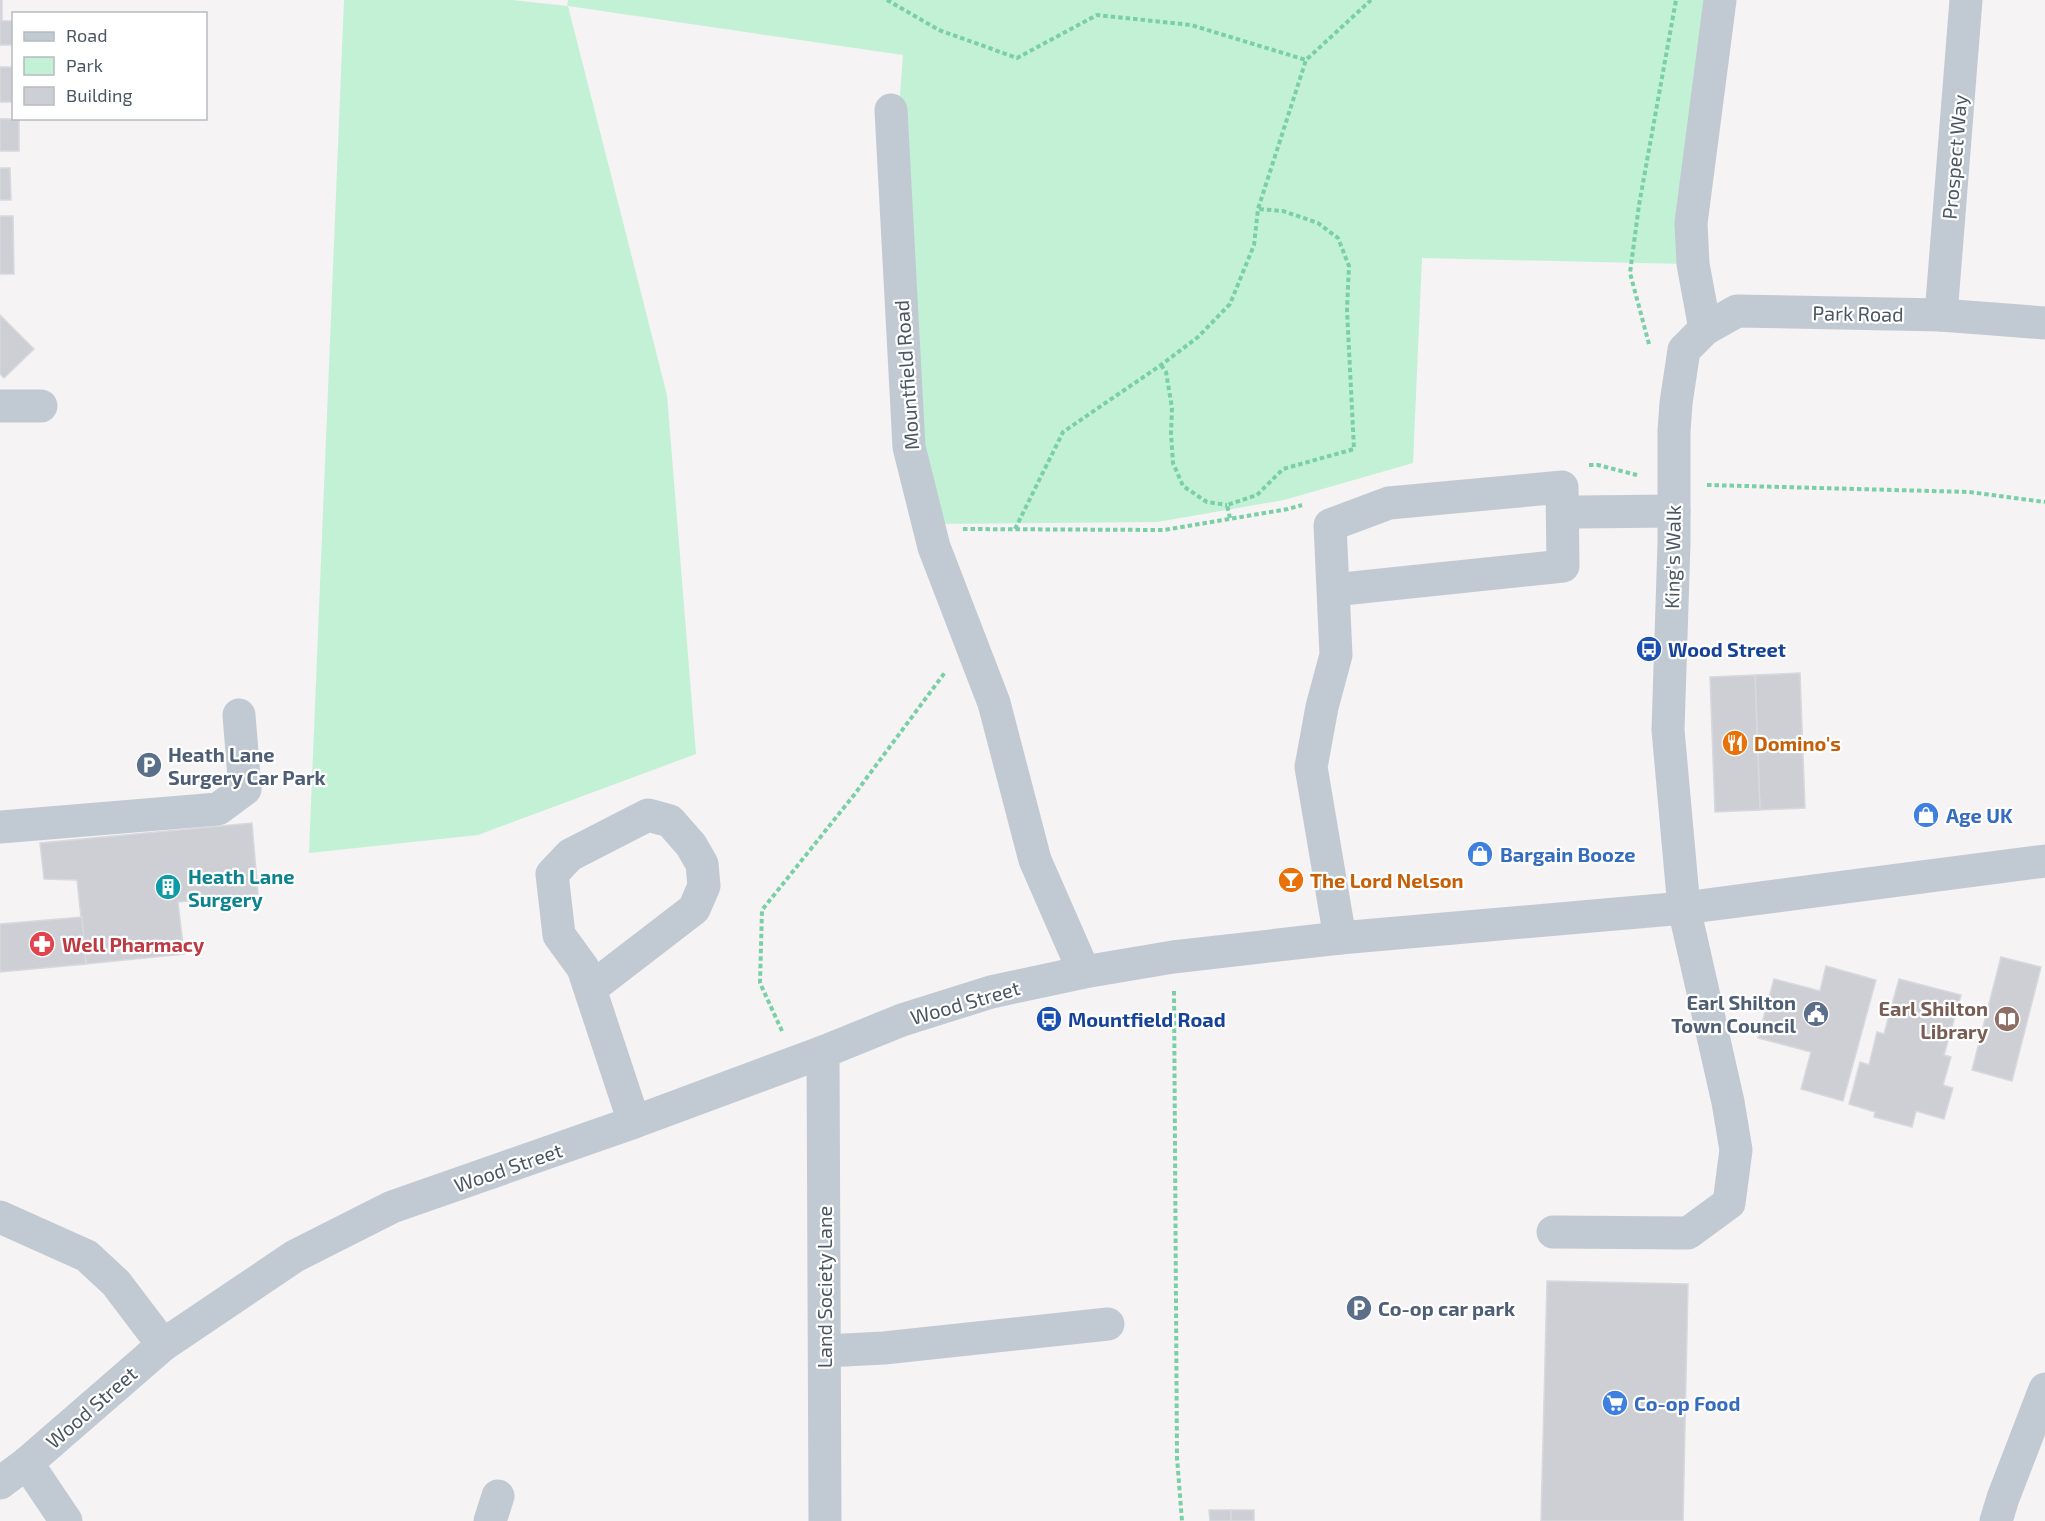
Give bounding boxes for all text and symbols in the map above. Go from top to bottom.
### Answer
legend [12,12,207,120]
text: Road [66,24,107,46]
text: Park [66,54,103,76]
text: Building [66,84,133,106]
street label: Prospect Way [1937,93,1971,220]
street label: Mountfield Road [889,299,923,451]
street label: Park Road [1812,300,1904,326]
street label: King's Walk [1659,505,1685,609]
bus stop icon: Wood Street [1634,634,1664,664]
place label: Wood Street [1668,637,1786,661]
restaurant icon: Domino's [1720,728,1750,758]
place label: Domino's [1754,731,1841,755]
place label: Heath Lane Surgery Car Park [168,742,326,790]
parking icon: Heath Lane Surgery Car Park [134,750,164,780]
shop icon: Age UK [1911,800,1941,830]
place label: Age UK [1946,803,2013,827]
shop icon: Bargain Booze [1465,839,1495,869]
place label: Bargain Booze [1500,842,1636,866]
place label: Heath Lane Surgery [188,864,294,912]
bar icon: The Lord Nelson [1276,865,1306,895]
place label: The Lord Nelson [1310,868,1464,892]
building icon: Heath Lane Surgery [153,872,183,902]
pharmacy icon: Well Pharmacy [27,929,57,959]
place label: Well Pharmacy [62,932,205,957]
street label: Wood Street [907,975,1023,1029]
place label: Earl Shilton Town Council [1671,990,1796,1037]
place label: Earl Shilton Library [1878,996,1989,1044]
public building icon: Earl Shilton Town Council [1801,999,1831,1029]
bus stop icon: Mountfield Road [1034,1004,1064,1034]
library icon: Earl Shilton Library [1992,1004,2022,1034]
place label: Mountfield Road [1068,1007,1226,1031]
street label: Wood Street [451,1137,566,1197]
street label: Land Society Lane [812,1206,836,1368]
parking icon: Co-op car park [1344,1293,1374,1323]
place label: Co-op car park [1378,1296,1516,1320]
street label: Wood Street [41,1361,142,1453]
supermarket icon: Co-op Food [1600,1388,1630,1418]
place label: Co-op Food [1634,1391,1740,1415]

